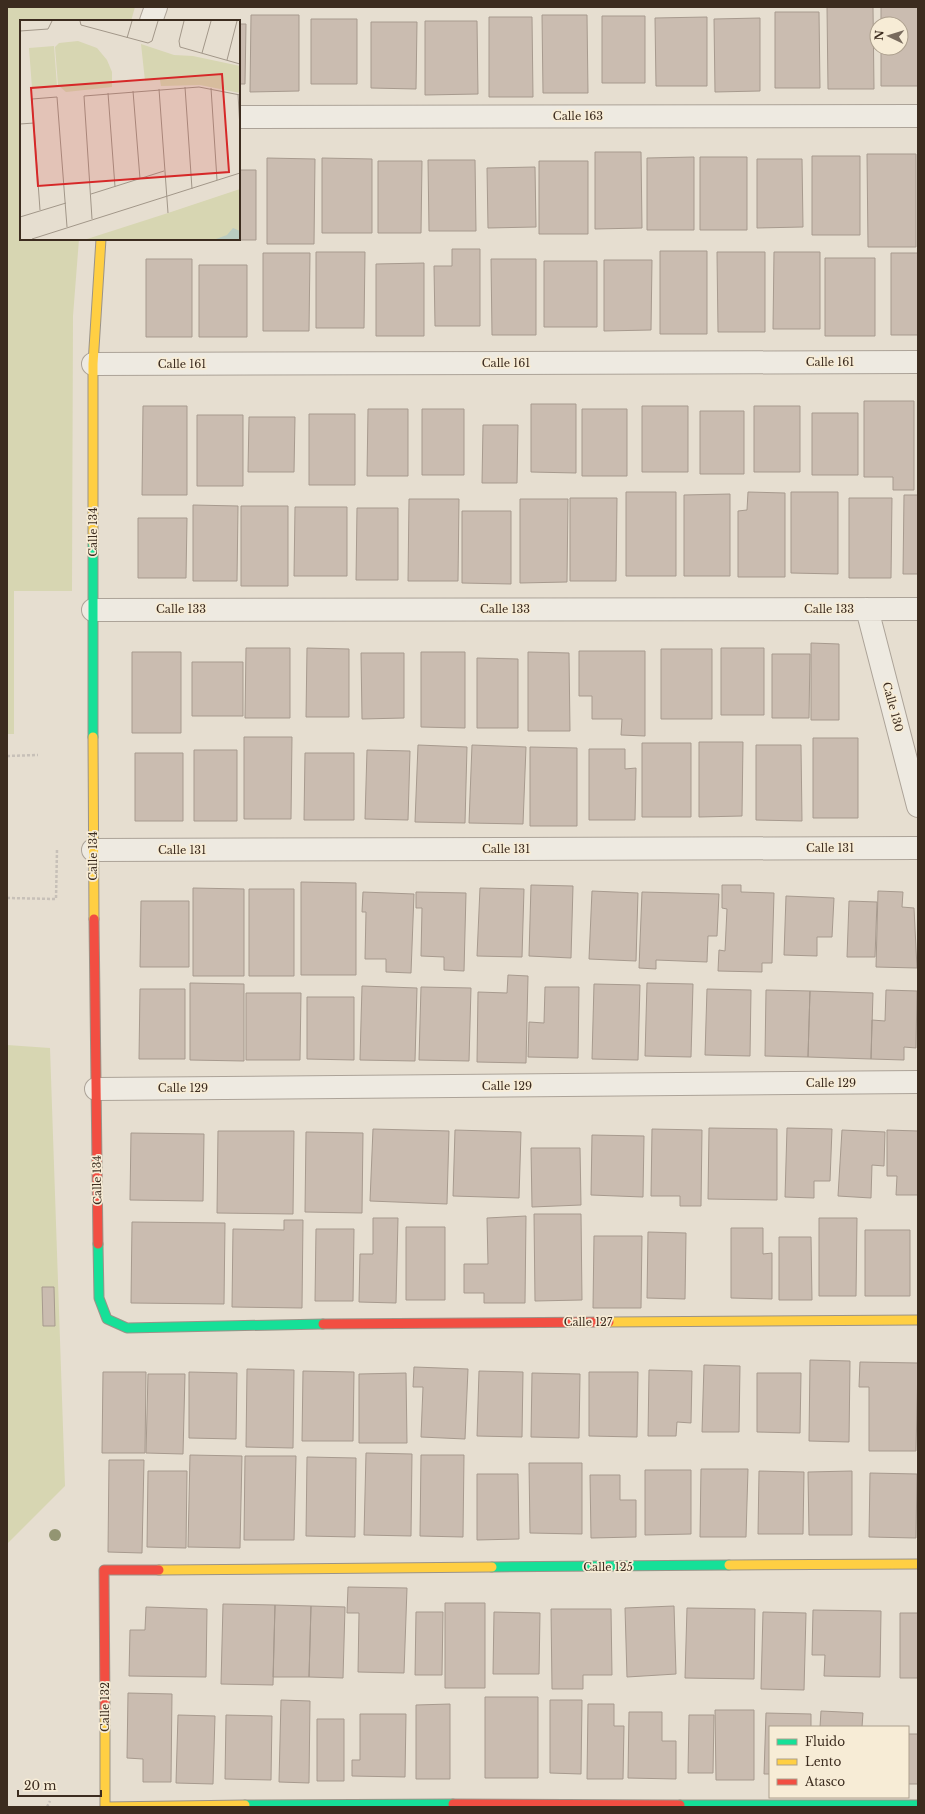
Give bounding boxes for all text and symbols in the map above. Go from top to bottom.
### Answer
north arrow [869,16,909,56]
inset map [20,20,240,240]
text: N [872,29,886,41]
street label: Calle 163 [553,109,603,123]
street label: Calle 161 [806,355,854,369]
street label: Calle 161 [482,356,530,370]
street label: Calle 161 [158,357,206,371]
street label: Calle 134 [86,507,100,557]
street label: Calle 133 [156,602,206,616]
street label: Calle 133 [480,602,530,616]
street label: Calle 133 [804,602,854,616]
street label: Calle 130 [880,681,906,734]
street label: Calle 134 [86,831,100,881]
street label: Calle 131 [806,841,854,855]
street label: Calle 131 [482,842,530,856]
street label: Calle 131 [158,843,206,857]
street label: Calle 129 [806,1076,856,1090]
street label: Calle 129 [482,1079,532,1093]
street label: Calle 129 [158,1081,208,1095]
street label: Calle 134 [90,1155,104,1205]
street label: Calle 127 [564,1315,613,1329]
street label: Calle 125 [583,1560,633,1574]
street label: Calle 132 [98,1682,112,1732]
legend [769,1726,909,1798]
text: Fluido [805,1734,845,1749]
text: Lento [805,1754,841,1769]
scale bar [18,1772,101,1798]
text: Atasco [804,1774,845,1789]
text: 20 m [24,1778,56,1793]

